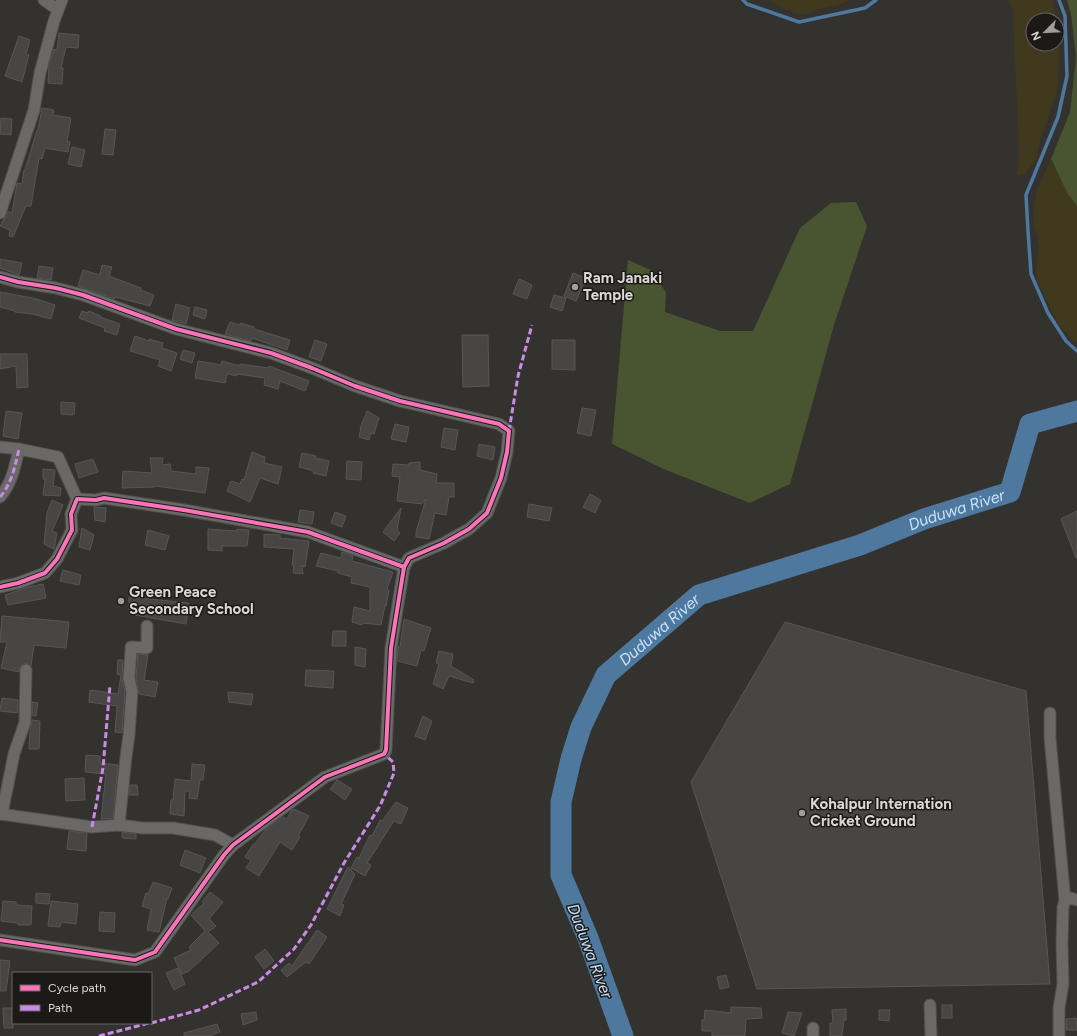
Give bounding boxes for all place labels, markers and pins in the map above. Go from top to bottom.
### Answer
place label: Ram Janaki Temple [583,269,662,304]
marker: Ram Janaki Temple [570,282,580,292]
place label: Green Peace Secondary School [129,583,254,618]
marker: Green Peace Secondary School [116,596,126,606]
place label: Kohalpur Internation Cricket Ground [810,795,952,830]
marker: Kohalpur Internation Cricket Ground [797,808,807,818]

